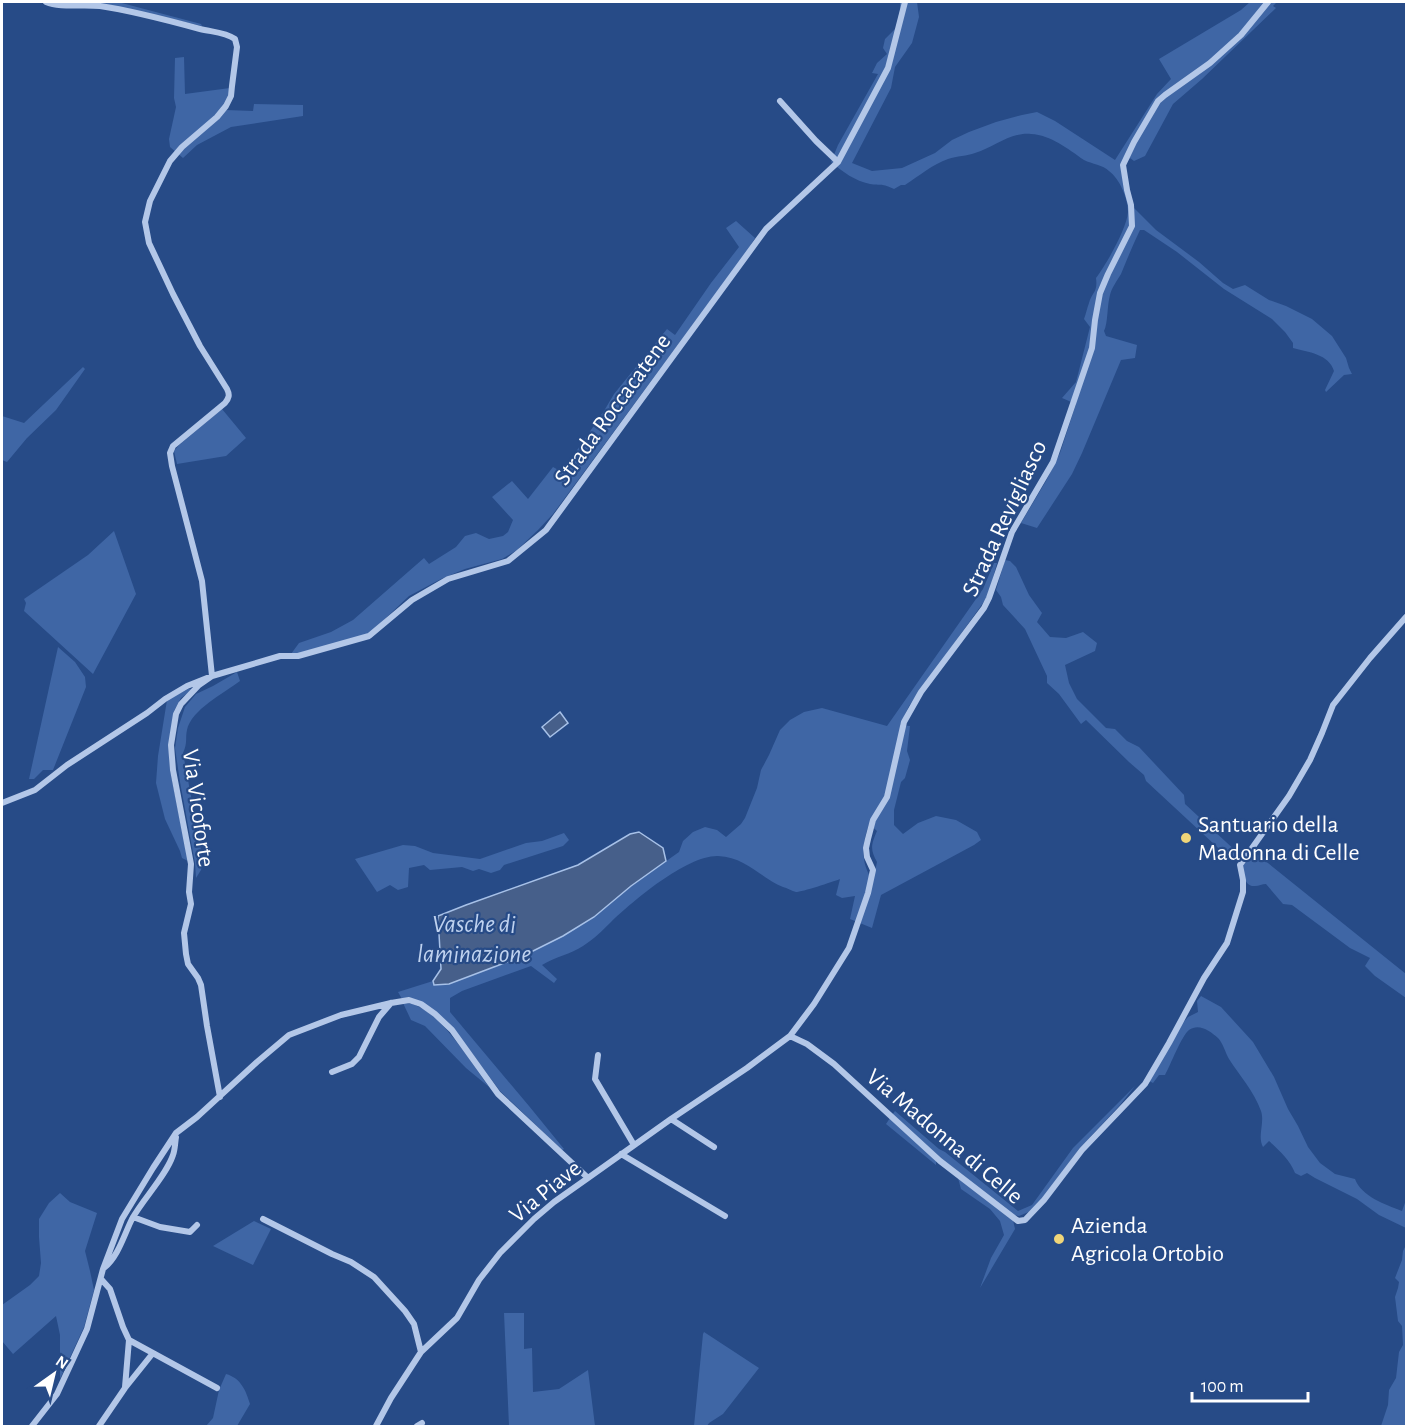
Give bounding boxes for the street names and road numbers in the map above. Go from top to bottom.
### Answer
street label: Strada Roccacatene [550,330,676,490]
street label: Strada Revigliasco [958,437,1051,600]
street label: Via Vicoforte [178,748,218,869]
street label: Via Madonna di Celle [862,1065,1027,1209]
street label: Via Piave [505,1156,586,1228]

